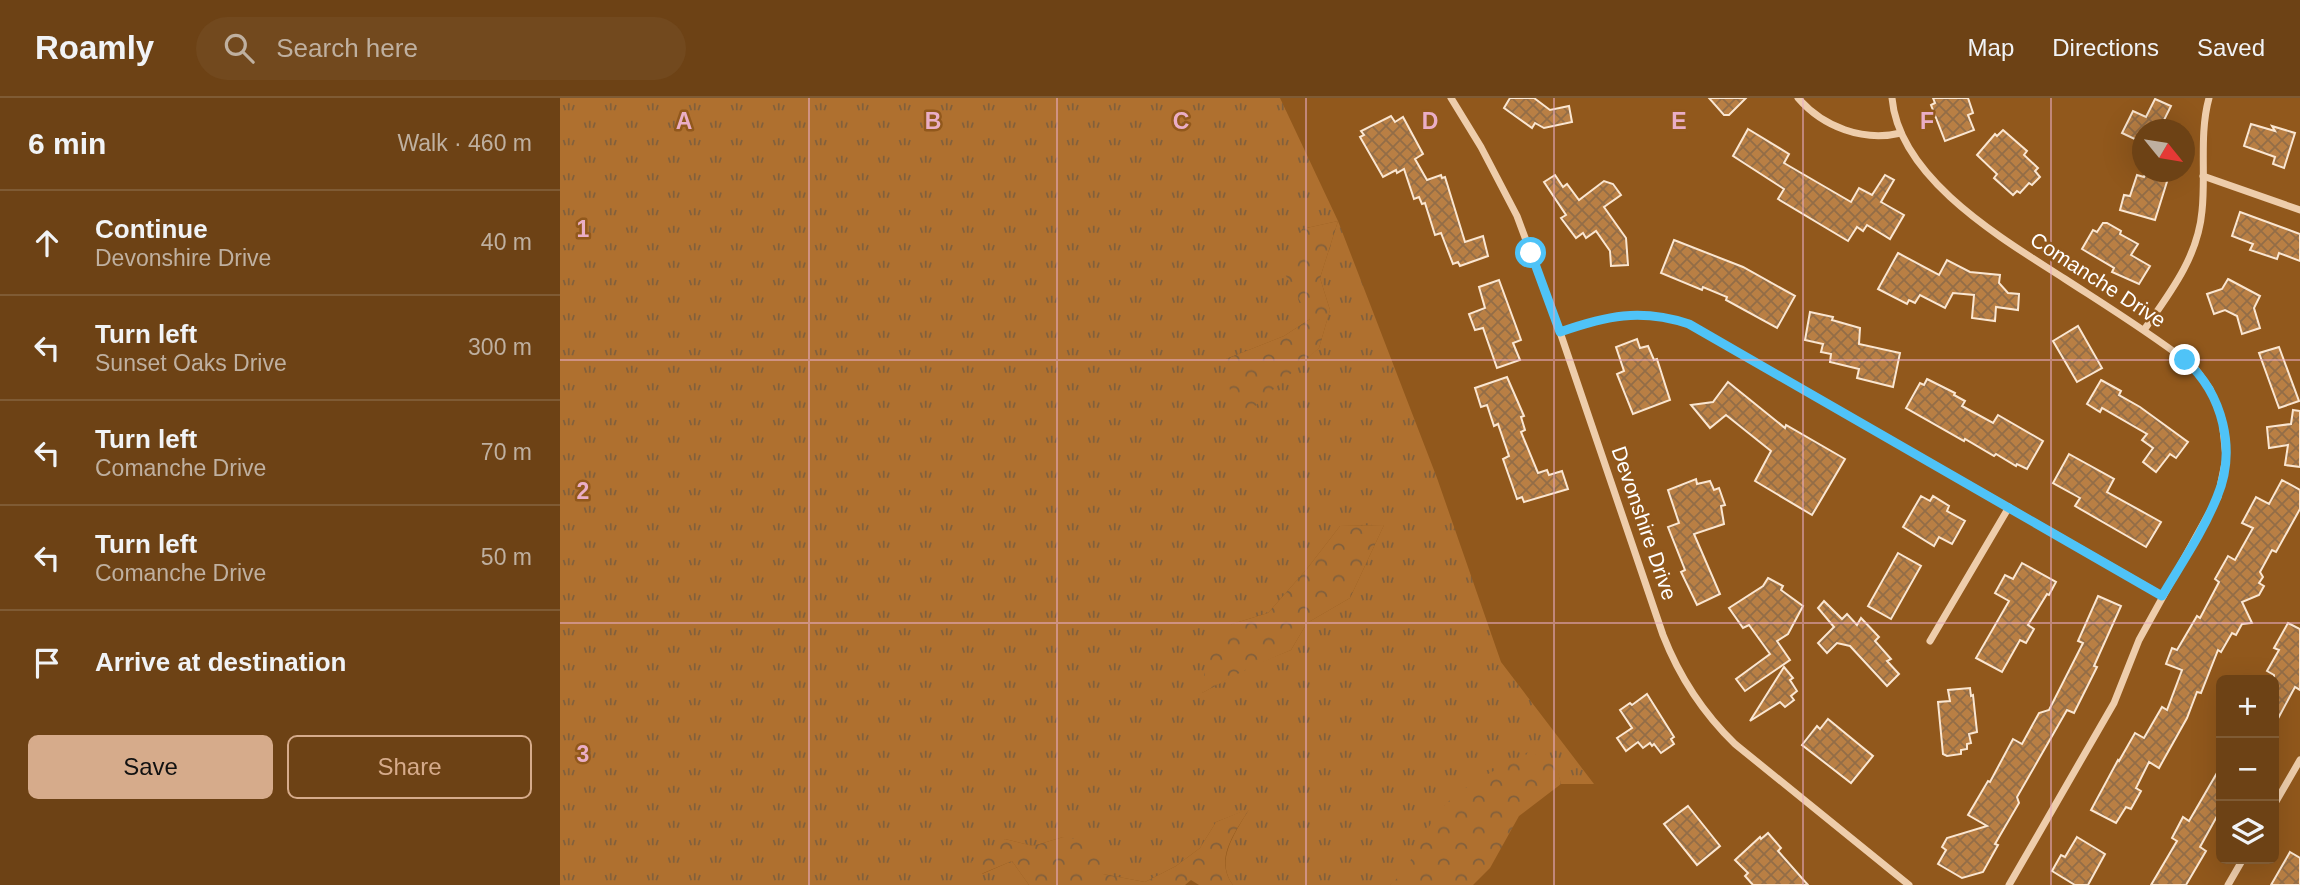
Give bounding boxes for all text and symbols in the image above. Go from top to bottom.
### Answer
search box [196,17,686,80]
text: Roamly [35,29,154,66]
icon: search [220,29,258,67]
text: Search here [276,33,418,63]
text: Map [1968,34,2014,61]
text: Directions [2052,34,2159,61]
text: Saved [2197,34,2265,61]
text: A [676,108,692,134]
text: B [925,108,941,134]
text: C [1173,108,1189,134]
text: D [1422,108,1438,134]
text: E [1671,108,1687,134]
text: F [1920,108,1934,134]
north arrow [2132,119,2195,182]
text: 6 min [28,127,106,160]
text: Walk · 460 m [397,130,532,156]
text: Continue [95,214,208,244]
text: 1 [577,216,590,242]
icon: ahead [28,224,66,262]
street label: Comanche Drive [2026,227,2170,332]
text: 40 m [481,229,532,255]
route start [1515,237,1546,268]
text: Devonshire Drive [95,245,271,271]
text: Turn left [95,319,197,349]
icon: left [28,329,66,367]
text: 300 m [468,334,532,360]
route end [2169,344,2200,375]
text: Sunset Oaks Drive [95,350,287,376]
text: Turn left [95,424,197,454]
icon: left [28,434,66,472]
text: 70 m [481,439,532,465]
street label: Devonshire Drive [1607,443,1682,603]
text: Comanche Drive [95,455,266,481]
text: 2 [577,478,589,504]
text: Turn left [95,529,197,559]
icon: left [28,539,66,577]
text: 50 m [481,544,532,570]
text: Comanche Drive [95,560,266,586]
icon: arrive [28,644,66,682]
text: Arrive at destination [95,647,346,677]
map controls [2216,675,2279,864]
button: + [2216,675,2279,738]
button: Save [28,735,273,799]
button: Share [287,735,532,799]
button: − [2216,738,2279,801]
text: 3 [577,741,589,767]
button: layers [2216,801,2279,864]

